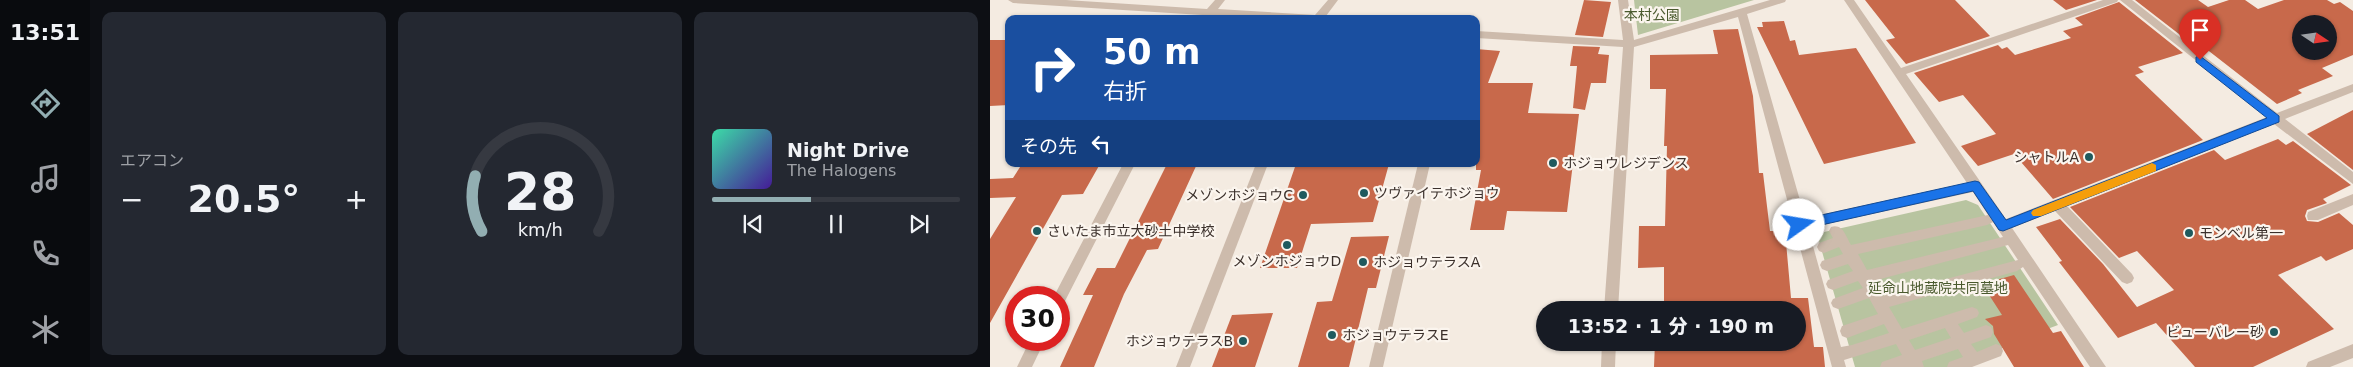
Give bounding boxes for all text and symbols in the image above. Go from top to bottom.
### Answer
park label: 本村公園 [1624,7,1680,23]
pin [2179,9,2221,60]
north arrow [2292,15,2338,60]
map controls [2292,15,2337,60]
icon: arrive [2186,16,2214,44]
text: 13:51 [10,20,80,45]
text: 50 m [1103,32,1200,72]
icon: right [1020,35,1085,100]
text: 右折 [1103,79,1147,104]
icon: directions [28,86,63,121]
icon: left [1087,130,1115,158]
text: その先 [1020,135,1077,157]
text: Night Drive [787,139,909,161]
place label: シャトルA [2013,149,2079,165]
text: エアコン [120,151,184,170]
marker: シャトルA [2083,151,2095,163]
place label: ホジョウレジデンス [1563,155,1689,171]
marker: ホジョウレジデンス [1547,157,1559,169]
icon: music [28,161,63,196]
text: The Halogens [787,161,896,180]
text: 28 [504,162,576,222]
text: 20.5° [188,177,300,221]
text: − [120,183,143,216]
text: + [345,183,368,216]
place label: ツヴァイテホジョウ [1374,185,1500,201]
place label: メゾンホジョウC [1185,187,1293,203]
marker: ツヴァイテホジョウ [1358,187,1370,199]
marker: メゾンホジョウC [1297,189,1309,201]
position arrow [1772,198,1824,250]
icon: previous [739,210,767,238]
icon: pause [822,210,850,238]
icon: next [905,210,933,238]
text: km/h [517,219,563,240]
place label: さいたま市立大砂土中学校 [1047,223,1215,239]
marker: さいたま市立大砂土中学校 [1031,225,1043,237]
place label: モンベル第一 [2199,225,2283,241]
marker: モンベル第一 [2183,227,2195,239]
icon: phone [28,236,63,271]
marker: メゾンホジョウD [1281,239,1293,251]
place label: メゾンホジョウD [1233,253,1341,269]
place label: ホジョウテラスA [1373,254,1481,270]
marker: ホジョウテラスA [1357,256,1369,268]
park label: 延命山地蔵院共同墓地 [1868,280,2008,296]
speed limit sign: 30 [1005,286,1070,351]
icon: climate [28,312,63,347]
text: 13:52 · 1 分 · 190 m [1568,315,1774,337]
place label: ビューバレー砂 [2166,324,2264,340]
marker: ビューバレー砂 [2268,326,2280,338]
place label: ホジョウテラスE [1342,327,1449,343]
marker: ホジョウテラスE [1326,329,1338,341]
place label: ホジョウテラスB [1126,333,1233,349]
marker: ホジョウテラスB [1237,335,1249,347]

